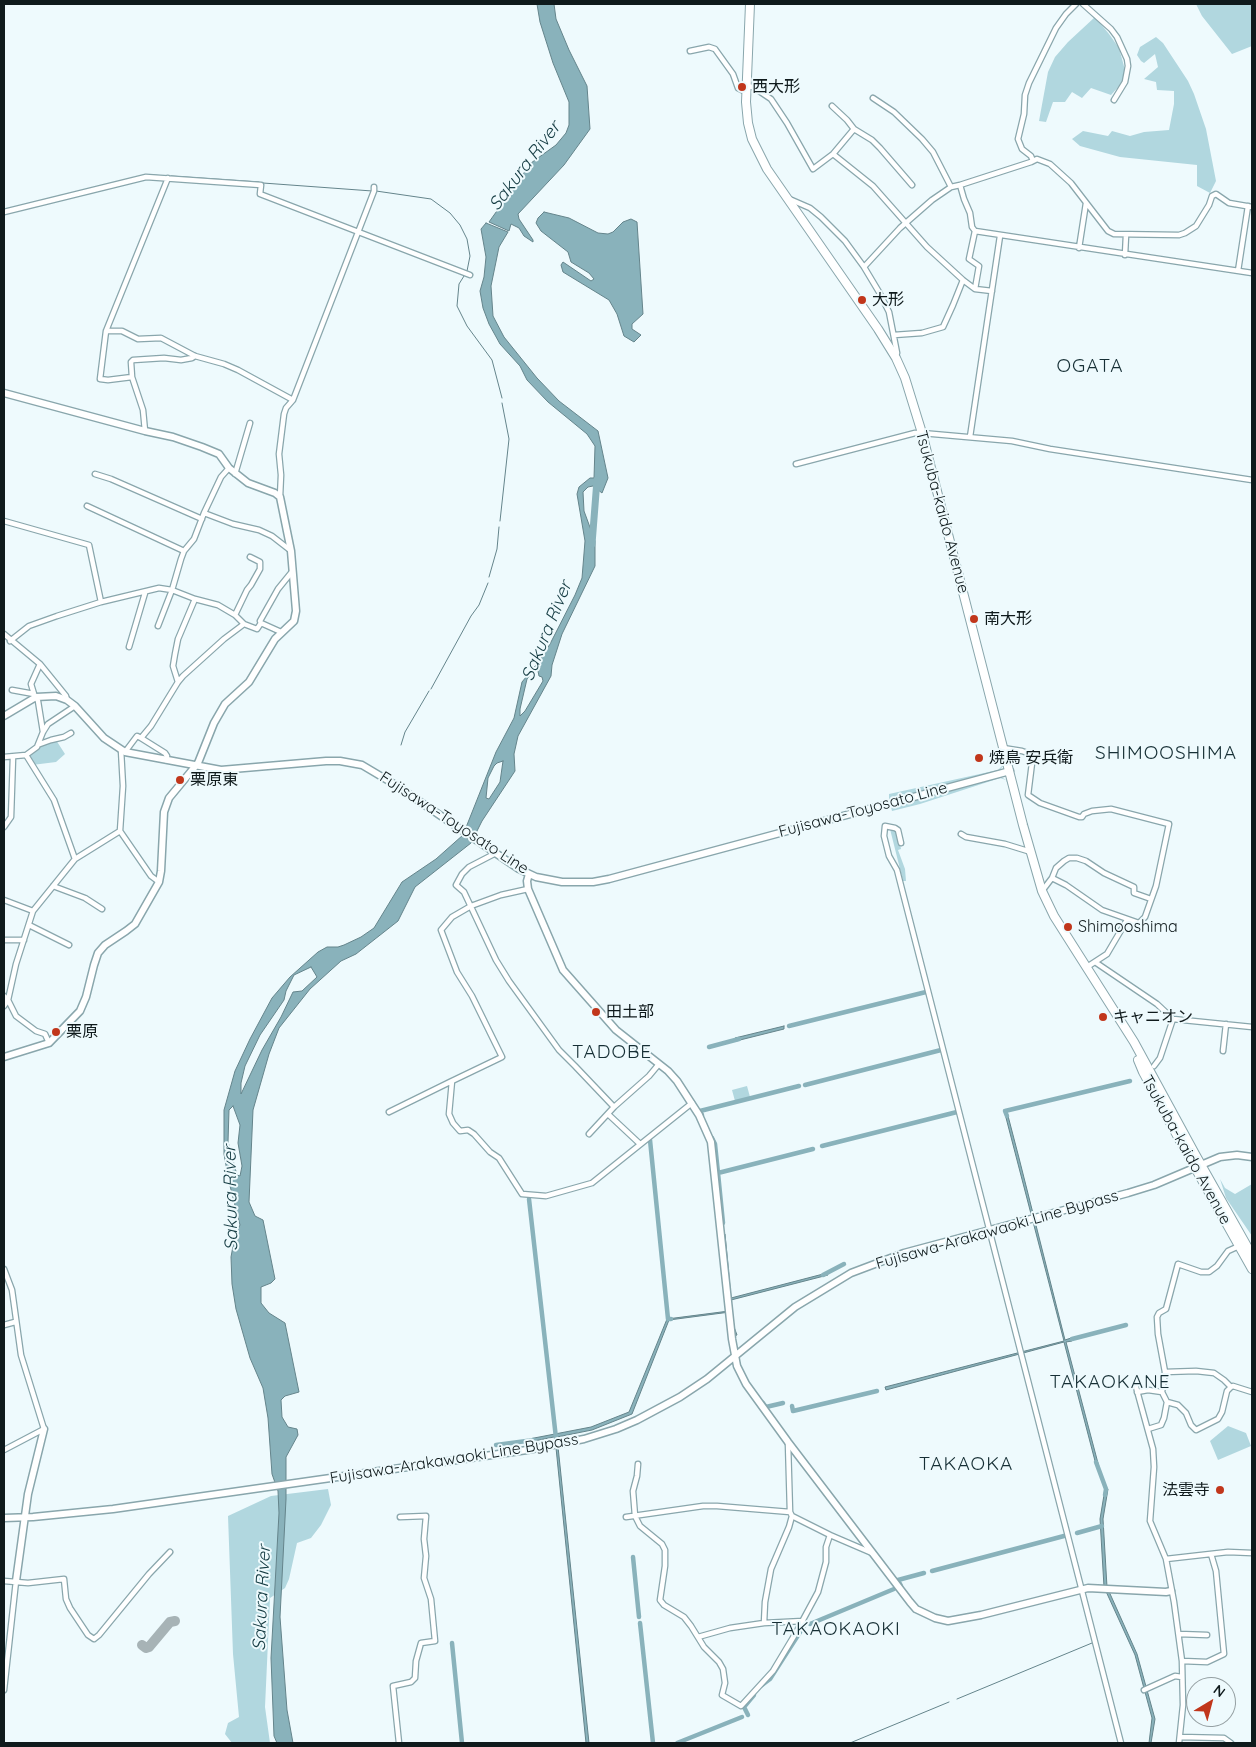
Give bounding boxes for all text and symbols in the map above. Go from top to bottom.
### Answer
place label: 西大形 [752,77,800,97]
marker: 西大形 [736,81,748,93]
water label: Sakura River [485,117,565,215]
place label: 大形 [872,290,904,310]
marker: 大形 [856,294,868,306]
district label: OGATA [1056,355,1124,377]
street label: Tsukuba-kaido Avenue [911,429,973,595]
water label: Sakura River [517,578,577,684]
place label: 南大形 [984,609,1032,629]
marker: 南大形 [968,613,980,625]
district label: SHIMOOSHIMA [1094,742,1238,764]
place label: 焼鳥 安兵衛 [989,748,1073,768]
marker: 焼鳥 安兵衛 [973,752,985,764]
street label: Fujisawa-Toyosato Line [376,768,532,878]
place label: 栗原東 [190,770,238,790]
marker: 栗原東 [174,774,186,786]
street label: Fujisawa-Toyosato Line [777,778,949,842]
place label: Shimooshima [1078,917,1178,937]
marker: Shimooshima [1062,921,1074,933]
place label: 田土部 [606,1002,654,1022]
marker: 田土部 [590,1006,602,1018]
place label: キャニオン [1113,1007,1193,1027]
marker: キャニオン [1097,1011,1109,1023]
place label: 栗原 [66,1022,98,1042]
marker: 栗原 [50,1026,62,1038]
district label: TADOBE [571,1041,653,1063]
street label: Tsukuba-kaido Avenue [1137,1072,1235,1228]
water label: Sakura River [219,1145,243,1251]
street label: Fujisawa-Arakawaoki Line Bypass [874,1186,1120,1274]
district label: TAKAOKANE [1048,1371,1172,1393]
street label: Fujisawa-Arakawaoki Line Bypass [328,1430,580,1488]
district label: TAKAOKA [918,1453,1014,1475]
place label: 法雲寺 [1162,1480,1210,1500]
marker: 法雲寺 [1214,1484,1226,1496]
water label: Sakura River [248,1545,276,1651]
district label: TAKAOKAOKI [770,1618,902,1640]
north arrow [1186,1677,1236,1727]
text: N [1210,1681,1229,1701]

